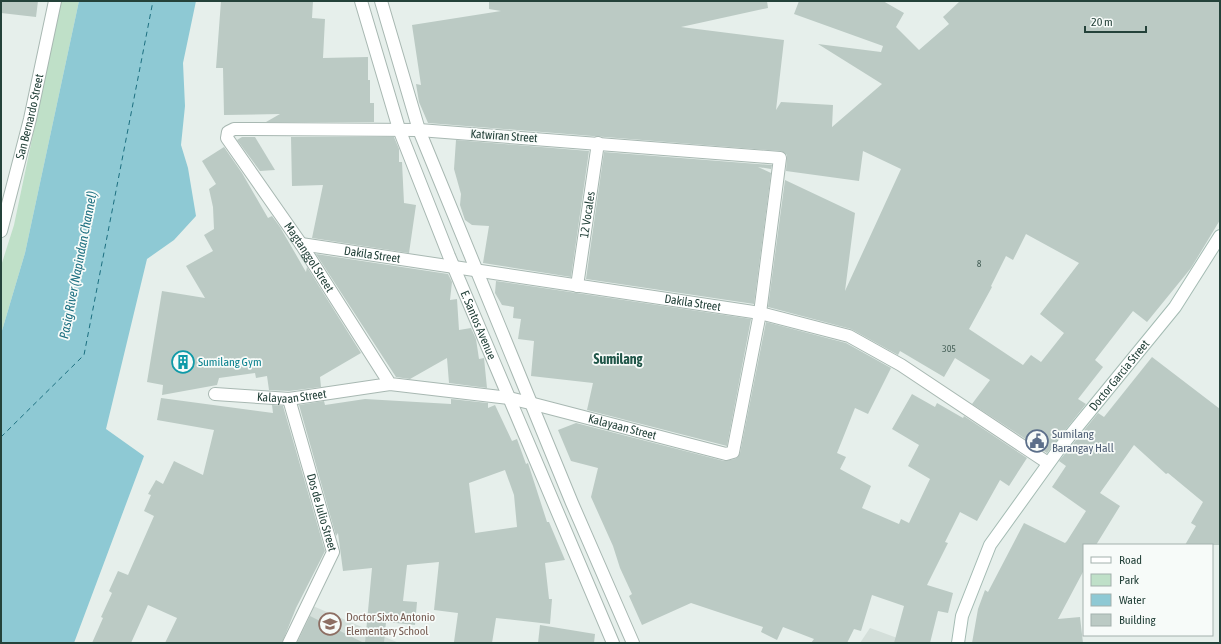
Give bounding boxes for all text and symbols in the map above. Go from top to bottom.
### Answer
scale bar [1085,8,1146,34]
text: 20 m [1091,15,1113,29]
street label: San Bernardo Street [13,72,46,161]
street label: Katwiran Street [470,127,539,145]
water label: Pasig River (Napindan Channel) [56,190,100,340]
street label: 12 Vocales [577,191,598,239]
street label: Magtanggol Street [281,220,337,295]
street label: Dakila Street [343,244,402,266]
house number: 8 [977,258,982,269]
street label: E. Santos Avenue [457,288,499,362]
street label: Dakila Street [663,292,722,314]
street label: Doctor Garcia Street [1086,337,1153,414]
house number: 305 [942,343,956,354]
building icon: Sumilang Gym [170,349,196,375]
district label: Sumilang [594,351,643,367]
place label: Sumilang Gym [198,355,262,369]
street label: Kalayaan Street [256,386,328,406]
street label: Kalayaan Street [587,411,658,443]
place label: Sumilang Barangay Hall [1052,427,1115,455]
public building icon: Sumilang Barangay Hall [1024,428,1050,454]
street label: Dos de Julio Street [304,472,340,553]
legend [1083,544,1213,636]
text: Road [1119,553,1142,567]
text: Park [1119,573,1140,587]
text: Water [1119,593,1146,607]
place label: Doctor Sixto Antonio Elementary School [346,610,435,638]
school or university icon: Doctor Sixto Antonio Elementary School [317,611,343,637]
text: Building [1119,613,1157,627]

